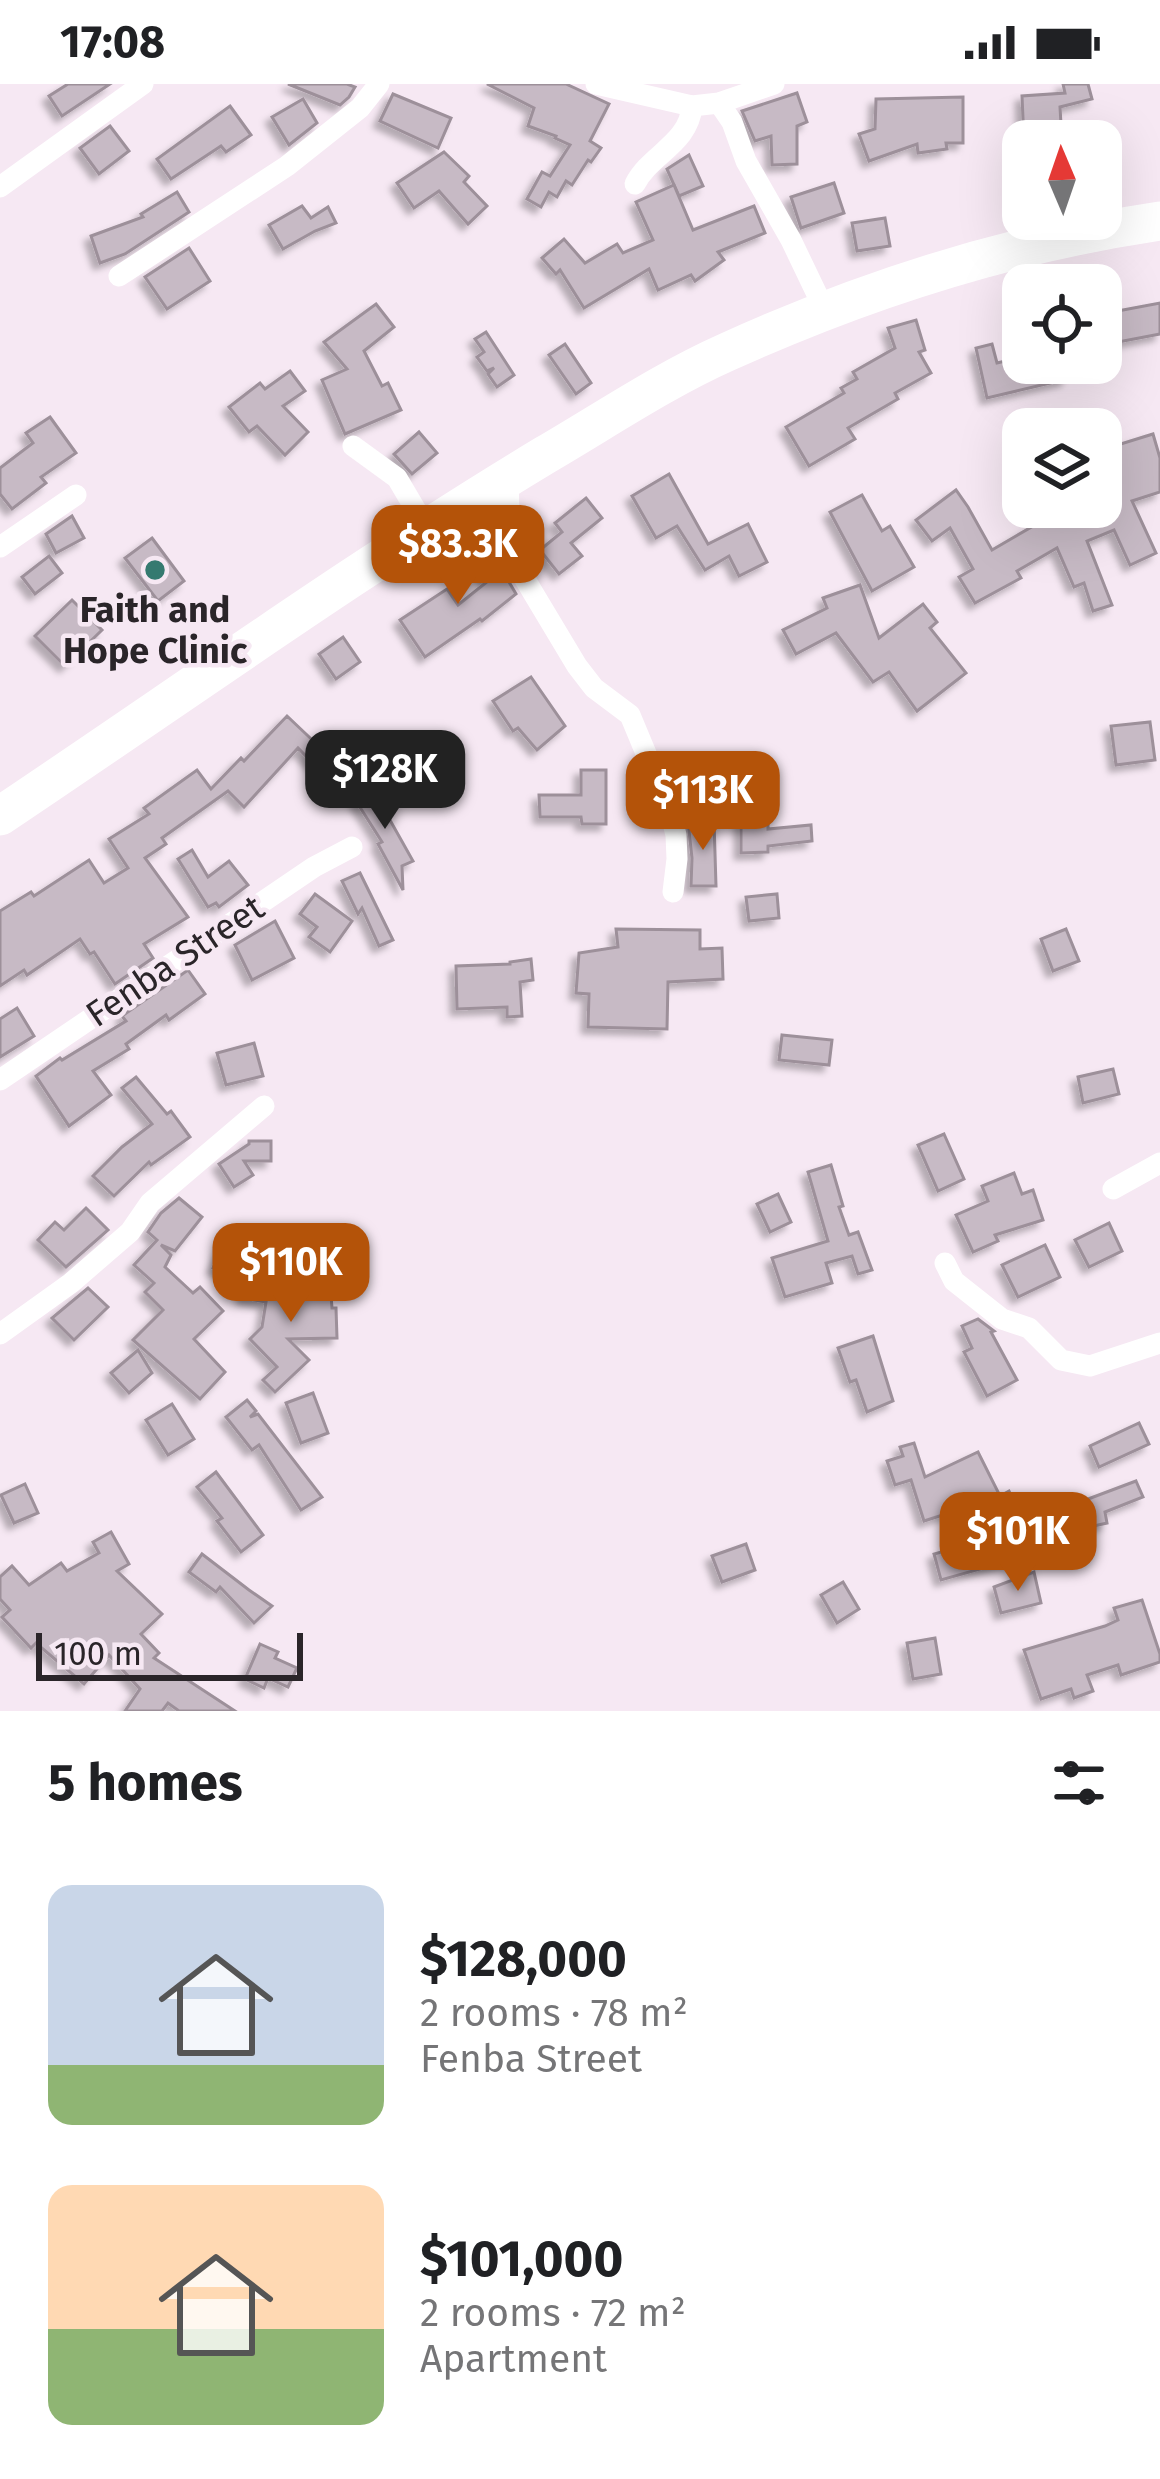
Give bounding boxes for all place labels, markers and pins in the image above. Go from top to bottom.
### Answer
pin: $83.3K [360,505,556,607]
marker: Faith and Hope Clinic [142,557,168,583]
place label: Faith and Hope Clinic [63,588,248,673]
pin: $128K [301,730,469,832]
pin: $113K [619,751,787,853]
pin: $110K [207,1223,375,1325]
pin: $101K [934,1492,1102,1594]

